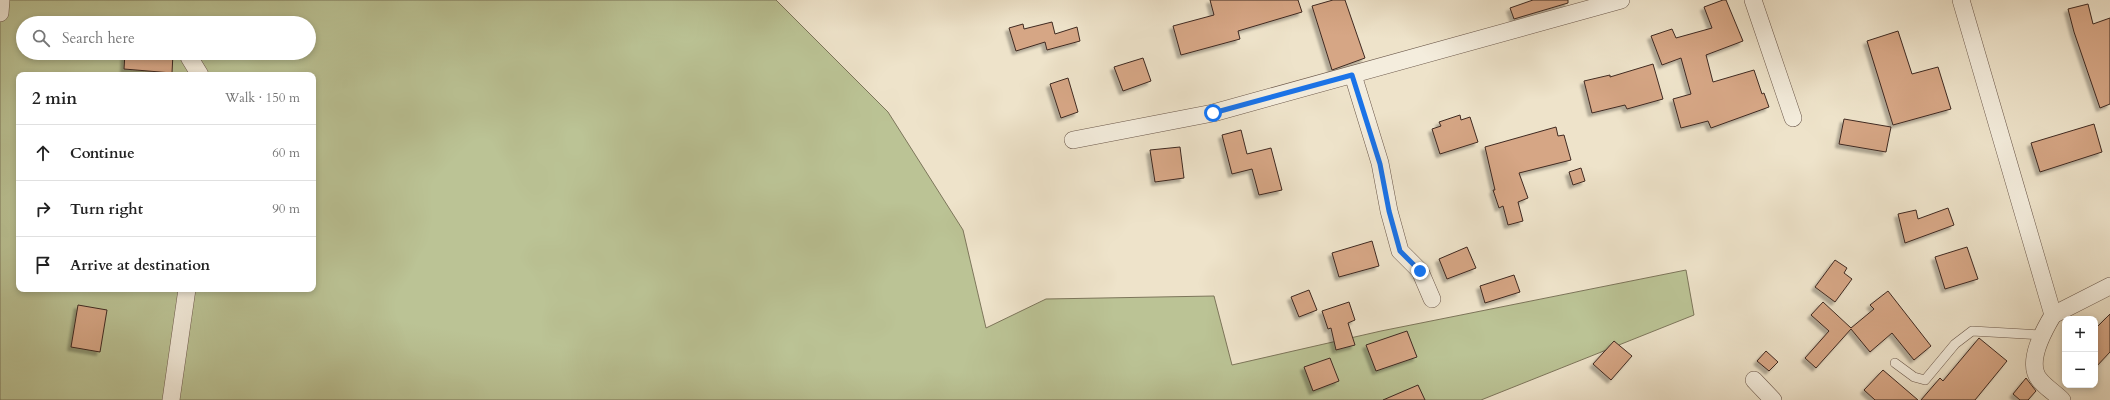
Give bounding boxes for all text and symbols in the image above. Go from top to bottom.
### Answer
search box [16,16,316,60]
icon: search [30,27,52,49]
text: Search here [62,28,135,48]
text: 2 min [32,87,77,110]
text: Walk · 150 m [225,89,300,107]
route start [1204,104,1222,122]
icon: ahead [32,142,54,164]
text: Continue [70,143,135,163]
text: 60 m [272,144,300,162]
icon: right [32,198,54,220]
text: Turn right [70,199,143,219]
text: 90 m [272,200,300,218]
icon: arrive [32,254,54,276]
text: Arrive at destination [70,255,210,275]
route end [1411,262,1429,280]
map controls [2062,316,2098,388]
button: + [2062,316,2098,352]
button: − [2062,352,2098,388]

